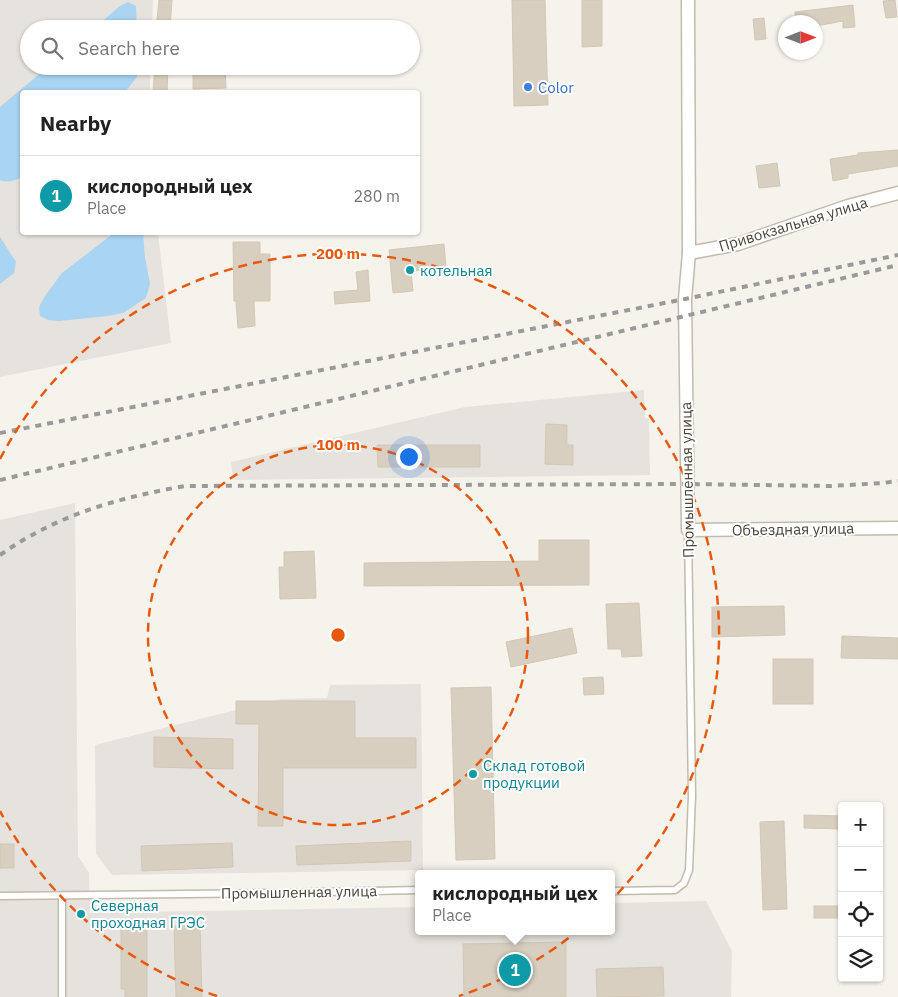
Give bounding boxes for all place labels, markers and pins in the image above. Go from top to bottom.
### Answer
place label: Color [538,78,574,97]
marker: Color [522,81,534,93]
place label: котельная [420,261,492,280]
marker: котельная [404,264,416,276]
centre of rings [329,626,347,644]
place label: Склад готовой продукции [483,756,585,792]
marker: Склад готовой продукции [467,768,479,780]
place label: Северная проходная ГРЭС [91,896,205,932]
marker: Северная проходная ГРЭС [75,908,87,920]
pin: 1 [499,951,531,989]

